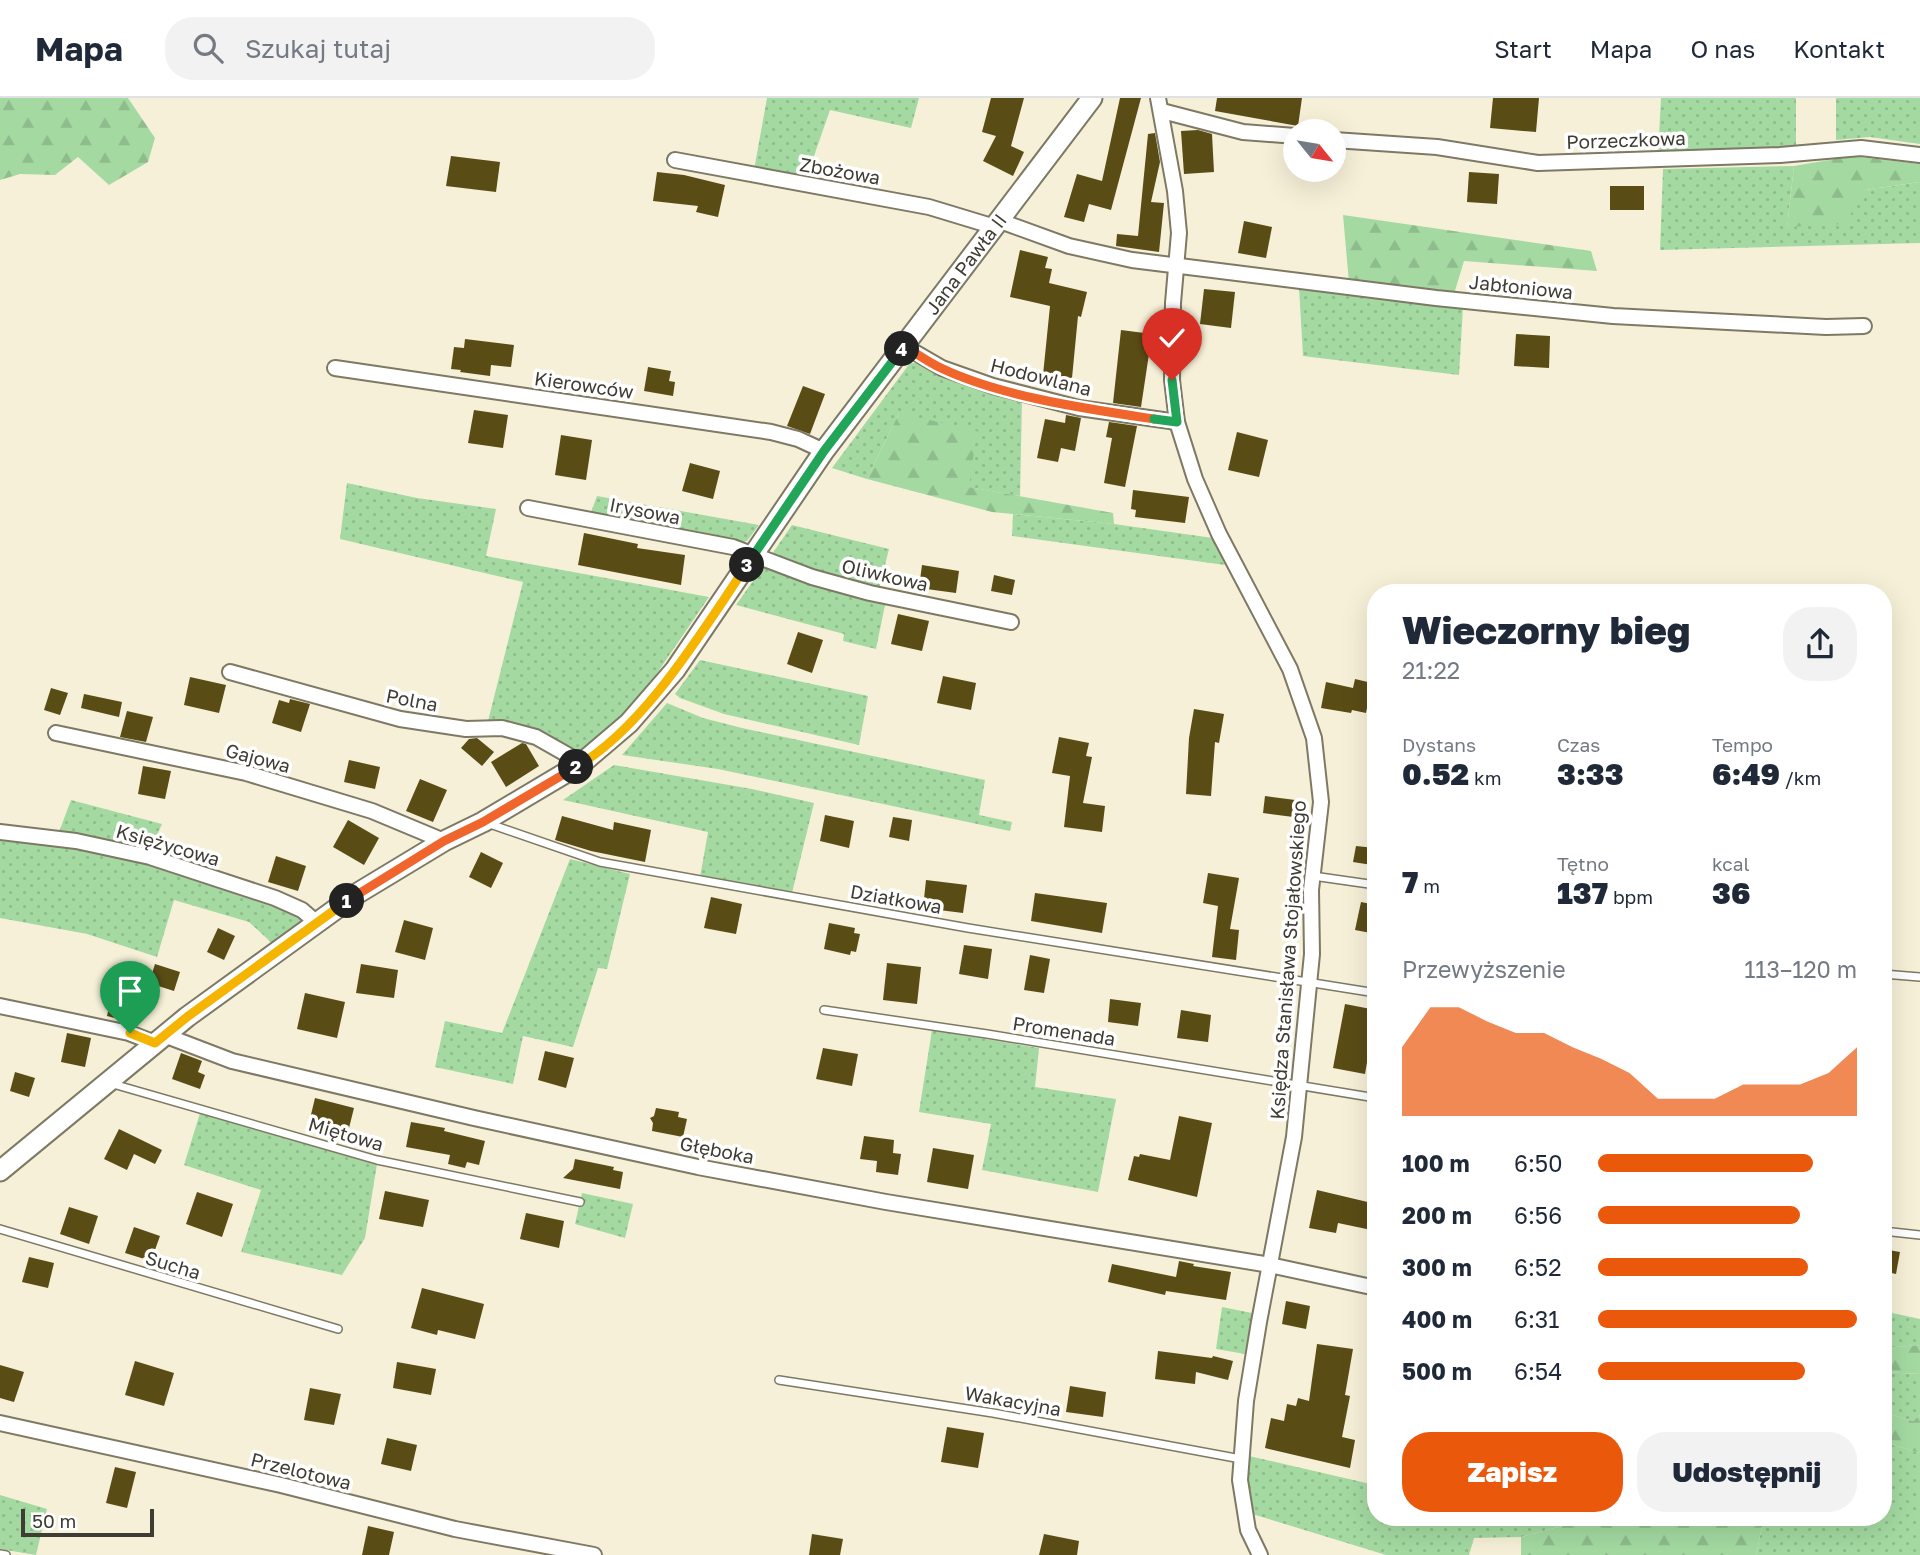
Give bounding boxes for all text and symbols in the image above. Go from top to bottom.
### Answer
search box [165,17,655,80]
text: Mapa [35,29,123,68]
icon: search [189,29,227,67]
text: Szukaj tutaj [245,33,391,64]
text: Start [1494,34,1552,63]
text: Mapa [1590,34,1652,63]
text: O nas [1690,34,1755,63]
text: Kontakt [1793,34,1885,63]
north arrow [1283,119,1346,182]
map controls [1283,119,1346,182]
street label: Porzeczkowa [1566,126,1686,153]
street label: Zbożowa [798,152,882,189]
street label: Jana Pawła II [920,209,1011,319]
street label: Jabłoniowa [1468,270,1574,303]
pin [1142,308,1202,380]
icon: check [1153,319,1191,357]
pin: 4 [884,331,920,366]
text: 4 [896,337,907,360]
street label: Hodowlana [988,353,1094,400]
street label: Kierowców [533,366,635,403]
street label: Irysowa [608,492,682,529]
pin: 3 [730,547,764,582]
text: 3 [741,553,752,576]
street label: Oliwkowa [840,553,931,596]
text: Wieczorny bieg [1402,607,1690,652]
button: share [1783,607,1857,681]
text: 21:22 [1402,656,1460,684]
street label: Polna [384,683,440,716]
text: Dystans [1402,733,1476,756]
text: Czas [1557,733,1600,756]
text: Tempo [1712,733,1773,756]
street label: Gajowa [223,738,293,777]
pin: 2 [558,750,594,784]
text: 2 [570,755,581,778]
text: 0.52 [1402,756,1469,792]
text: 3:33 [1557,756,1624,792]
text: 6:49 [1712,756,1780,792]
text: km [1469,766,1502,789]
text: /km [1780,766,1821,789]
street label: Księdza Stanisława Stojałowskiego [1265,800,1310,1120]
street label: Księżycowa [114,819,223,870]
text: Tętno [1557,852,1609,875]
text: kcal [1712,852,1750,875]
text: 7 [1402,864,1418,900]
text: m [1418,874,1440,897]
text: 137 [1557,875,1608,911]
text: 36 [1712,875,1750,911]
street label: Działkowa [849,879,944,918]
pin: 1 [330,884,364,918]
text: bpm [1608,885,1653,908]
text: 1 [342,889,351,912]
text: Przewyższenie [1402,955,1566,983]
text: 113–120 m [1744,955,1857,983]
pin [100,961,160,1033]
icon: arrive [111,972,149,1010]
street label: Promenada [1011,1011,1117,1050]
street label: Miętowa [306,1112,386,1155]
street label: Głęboka [678,1131,756,1168]
text: 100 m [1402,1149,1470,1177]
text: 6:50 [1514,1149,1562,1177]
text: 200 m [1402,1201,1472,1229]
text: 6:56 [1514,1201,1562,1229]
street label: Sucha [143,1245,203,1284]
text: 300 m [1402,1253,1472,1281]
text: 6:52 [1514,1253,1562,1281]
text: 400 m [1402,1305,1472,1333]
text: 6:31 [1514,1305,1559,1333]
text: 500 m [1402,1357,1472,1385]
text: 6:54 [1514,1357,1562,1385]
street label: Wakacyjna [963,1381,1063,1420]
button: Zapisz [1402,1432,1623,1512]
button: Udostępnij [1637,1432,1857,1512]
street label: Przelotowa [249,1447,354,1494]
scale bar [21,1506,154,1538]
text: 50 m [32,1509,76,1532]

